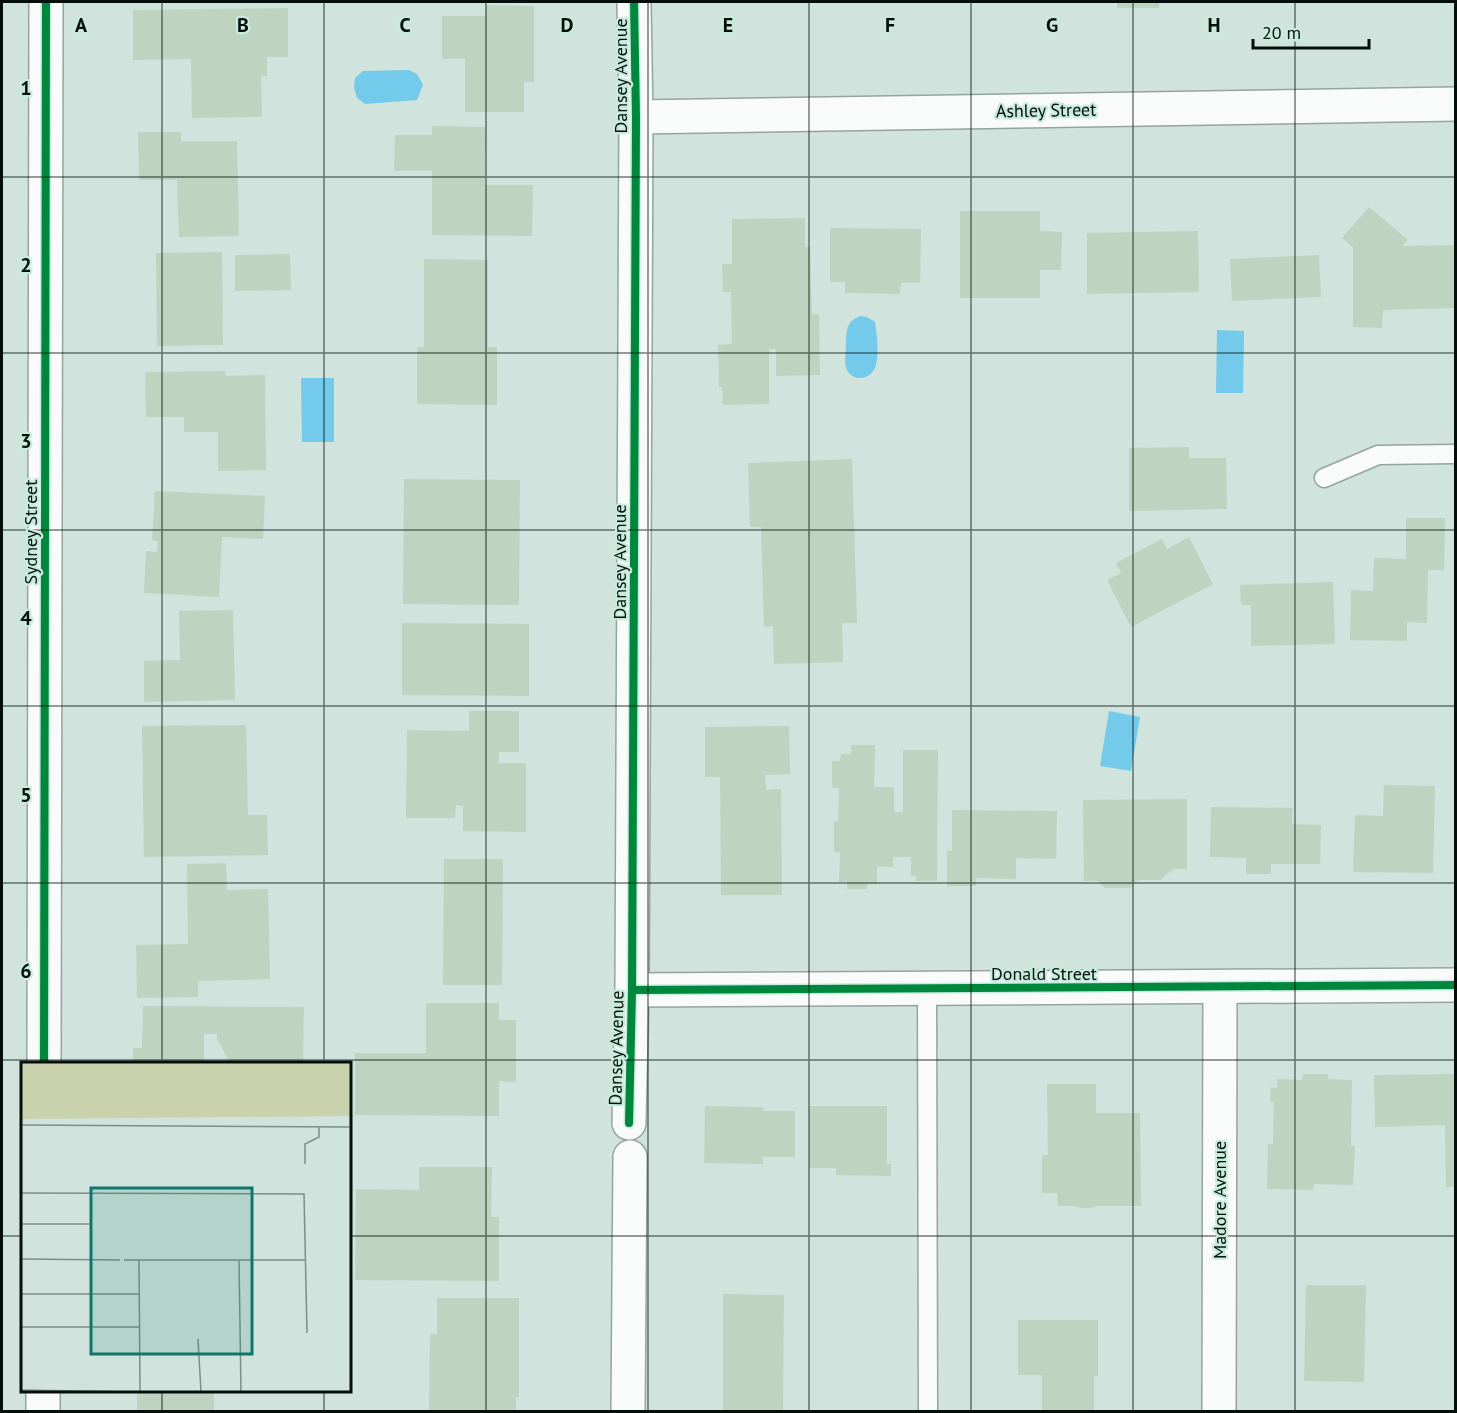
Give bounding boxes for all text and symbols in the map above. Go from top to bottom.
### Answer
text: A [75,12,88,38]
text: B [237,12,249,38]
text: C [399,12,411,38]
text: D [561,12,574,38]
text: E [723,12,733,38]
text: F [885,12,895,38]
text: G [1046,12,1058,38]
text: H [1207,12,1221,38]
scale bar [1253,12,1368,50]
street label: Dansey Avenue [609,18,632,134]
text: 20 m [1262,21,1301,44]
text: 1 [20,75,32,101]
street label: Ashley Street [996,98,1096,122]
text: 2 [20,252,32,278]
text: 3 [20,428,32,454]
street label: Sydney Street [19,480,42,584]
street label: Dansey Avenue [608,504,631,620]
text: 4 [20,605,32,631]
text: 5 [20,782,32,808]
text: 6 [20,958,32,984]
street label: Donald Street [991,962,1097,985]
street label: Dansey Avenue [603,990,629,1106]
inset map [21,1062,351,1392]
street label: Madore Avenue [1208,1141,1231,1259]

